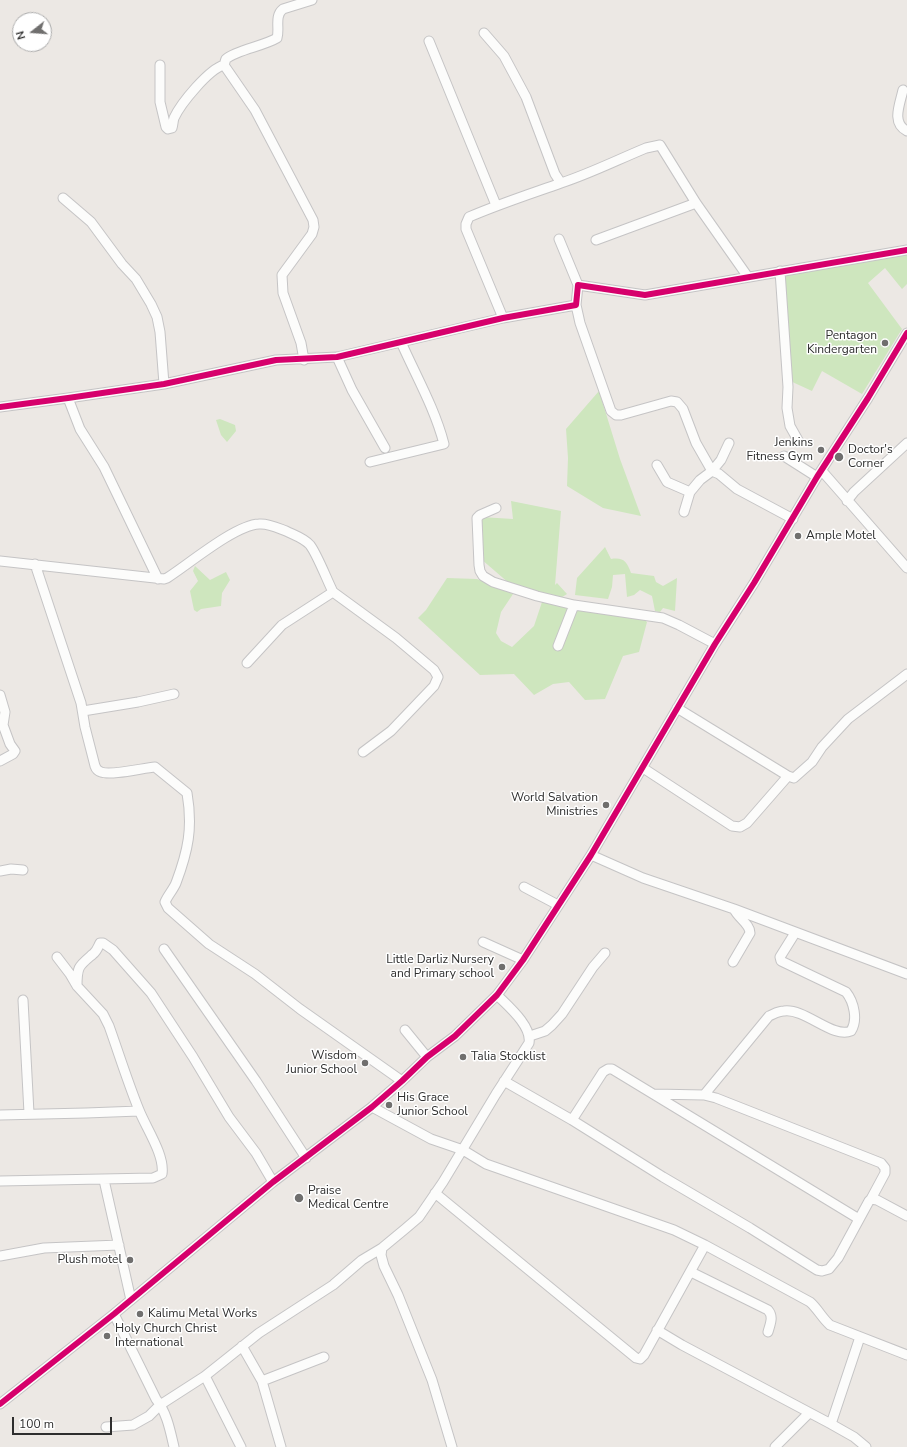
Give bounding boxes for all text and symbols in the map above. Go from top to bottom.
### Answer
north arrow [12,12,52,52]
text: N [13,29,29,41]
place label: Pentagon Kindergarten [807,329,877,357]
marker: Pentagon Kindergarten [880,338,890,348]
place label: Jenkins Fitness Gym [746,436,813,464]
place label: Doctor's Corner [848,443,893,471]
marker: Jenkins Fitness Gym [816,445,826,455]
marker: Doctor's Corner [833,451,845,463]
place label: Ample Motel [806,529,876,543]
marker: Ample Motel [793,531,803,541]
place label: World Salvation Ministries [511,791,598,819]
marker: World Salvation Ministries [601,800,611,810]
place label: Little Darliz Nursery and Primary school [386,953,494,981]
marker: Little Darliz Nursery and Primary school [497,962,507,972]
place label: Wisdom Junior School [286,1049,357,1077]
place label: Talia Stocklist [471,1050,545,1064]
marker: Talia Stocklist [458,1052,468,1062]
marker: Wisdom Junior School [360,1058,370,1068]
place label: His Grace Junior School [397,1091,468,1119]
marker: His Grace Junior School [384,1100,394,1110]
place label: Praise Medical Centre [308,1184,389,1212]
marker: Praise Medical Centre [293,1192,305,1204]
place label: Plush motel [57,1253,122,1267]
marker: Plush motel [125,1255,135,1265]
place label: Kalimu Metal Works [148,1307,257,1321]
marker: Kalimu Metal Works [135,1309,145,1319]
place label: Holy Church Christ International [115,1322,217,1350]
marker: Holy Church Christ International [102,1331,112,1341]
scale bar [14,1409,114,1435]
text: 100 m [19,1416,54,1432]

